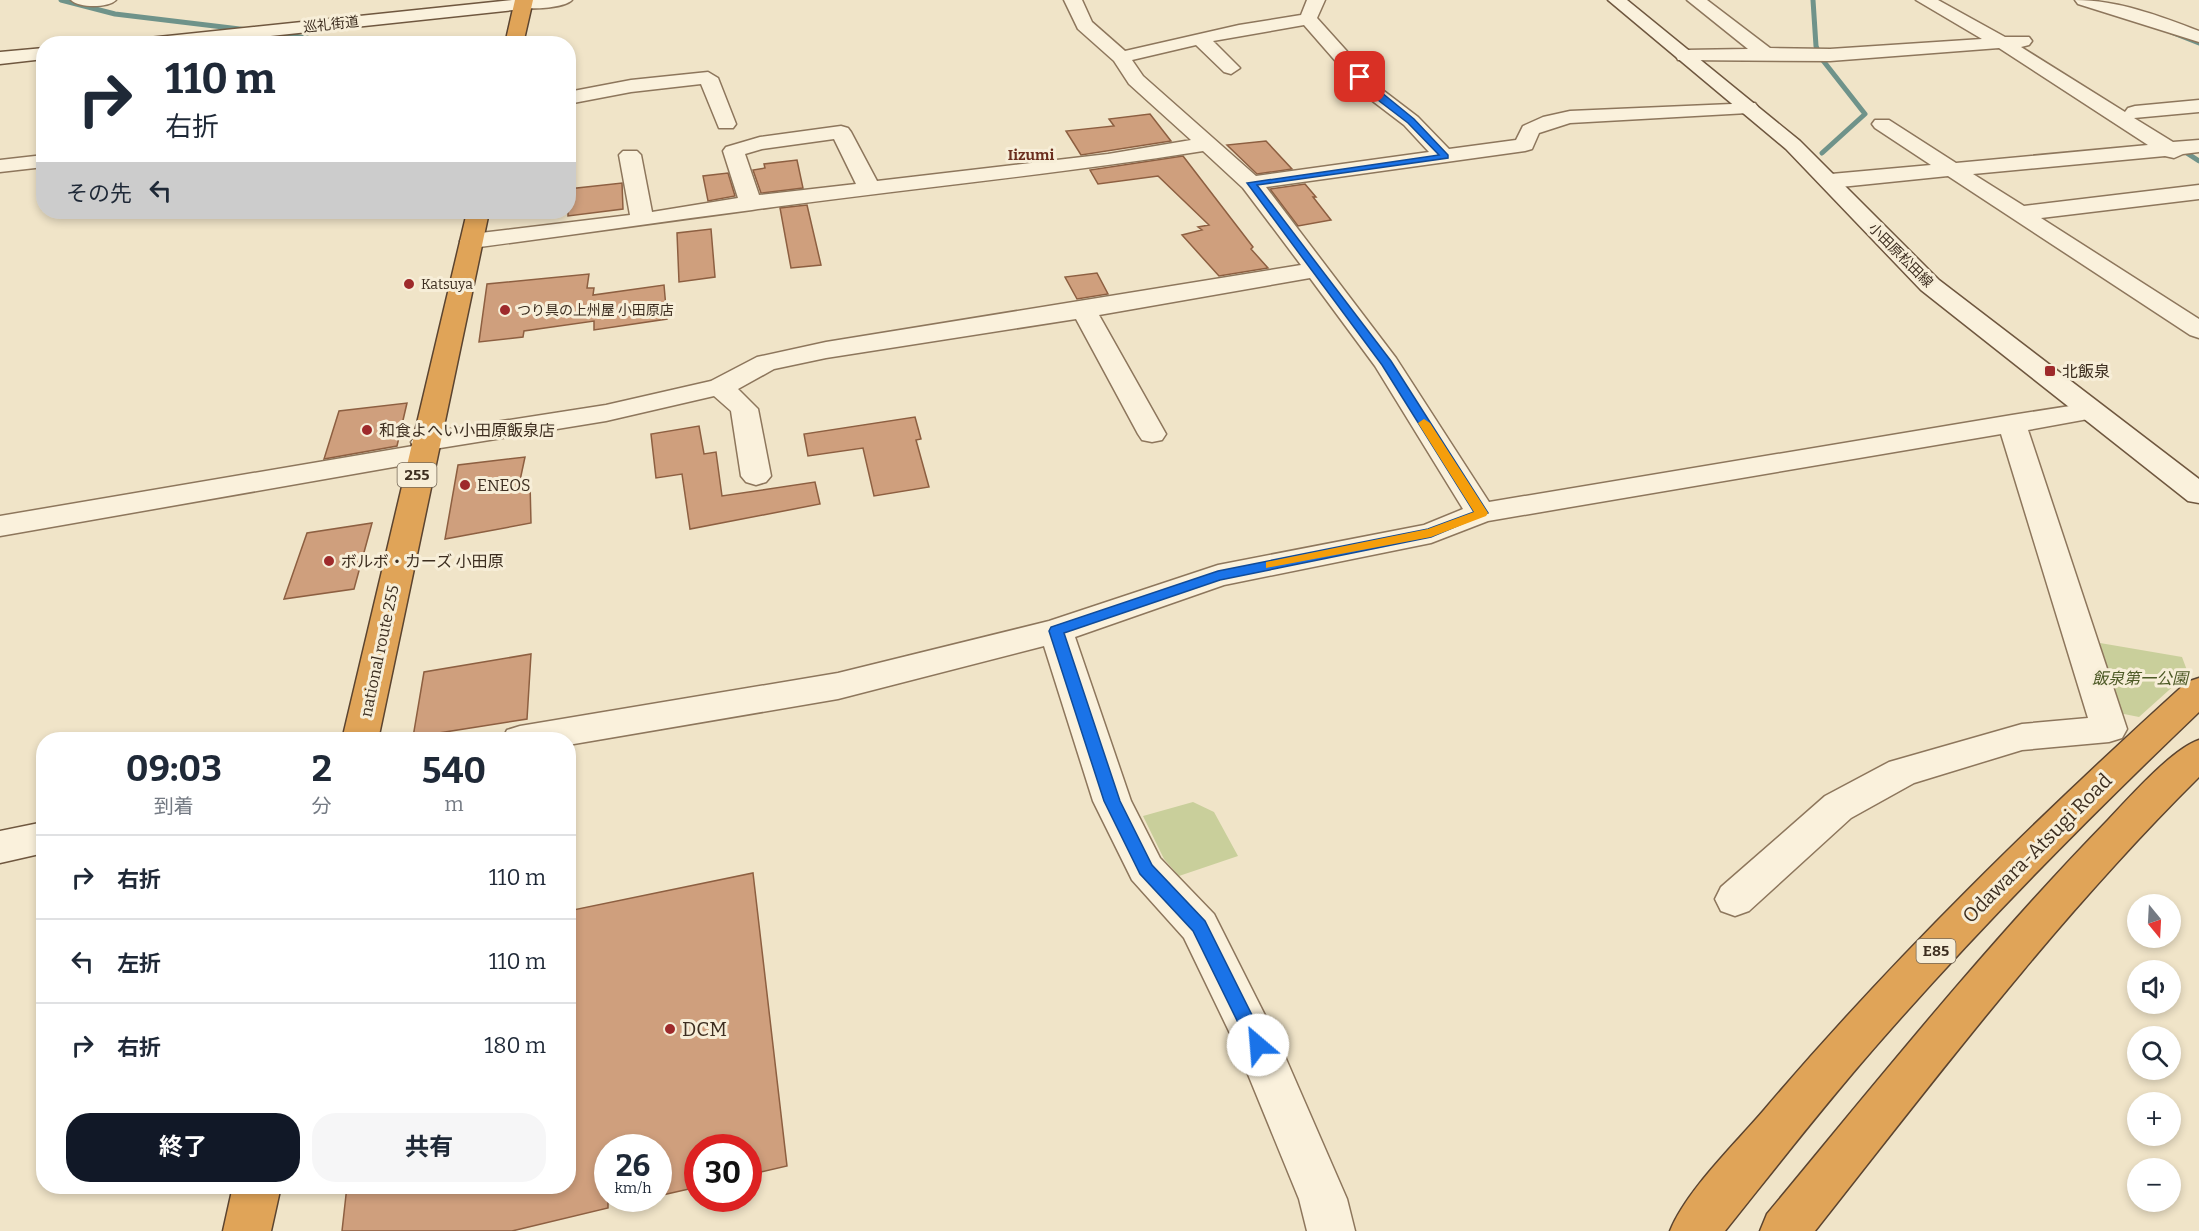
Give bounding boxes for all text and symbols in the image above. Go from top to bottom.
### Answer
street label: 巡礼街道 [302,13,360,36]
pin [1334,51,1385,102]
text: 110 m [165,54,276,104]
icon: right [66,60,144,138]
icon: arrive [1343,60,1376,93]
text: 右折 [165,111,219,143]
district label: Iizumi [1008,146,1054,164]
icon: left [144,174,177,207]
text: その先 [66,180,132,207]
street label: 小田原松田線 [1865,220,1936,291]
place label: Katsuya [421,276,473,293]
marker: Katsuya [402,277,416,291]
place label: つり具の上州屋 小田原店 [517,302,674,319]
marker: つり具の上州屋 小田原店 [498,303,512,317]
place label: 北飯泉 [2062,362,2110,381]
marker: 北飯泉 [2043,364,2057,378]
place label: 和食よへい小田原飯泉店 [379,421,555,440]
marker: 和食よへい小田原飯泉店 [360,423,374,437]
road number: 255 [398,463,436,487]
place label: ENEOS [477,476,531,495]
marker: ENEOS [458,478,472,492]
place label: ボルボ・カーズ 小田原 [341,552,503,571]
marker: ボルボ・カーズ 小田原 [322,554,336,568]
street label: national route 255 [356,583,403,719]
park label: 飯泉第一公園 [2092,669,2190,688]
text: 09:03 [126,747,222,791]
text: 2 [312,747,332,791]
text: 540 [422,749,486,793]
street label: Odawara-Atsugi Road [1957,768,2117,928]
text: m [444,792,463,816]
text: 到着 [154,794,194,818]
text: 分 [312,794,332,818]
icon: right [66,861,99,894]
text: 110 m [489,864,546,891]
text: 右折 [117,866,161,893]
north arrow [2127,894,2181,948]
map controls [2127,894,2181,1212]
road number: E85 [1916,939,1956,963]
icon: left [66,945,99,978]
text: 110 m [489,948,546,975]
text: 左折 [117,950,161,977]
button: sound [2127,960,2181,1014]
position arrow [1226,1013,1290,1077]
place label: DCM [682,1017,727,1041]
marker: DCM [663,1022,677,1036]
button: search [2127,1026,2181,1080]
icon: right [66,1029,99,1062]
text: 180 m [484,1032,546,1059]
text: 右折 [117,1034,161,1061]
button: + [2127,1092,2181,1146]
button: 終了 [66,1113,300,1182]
button: 共有 [312,1113,546,1182]
speed limit sign: 30 [684,1134,762,1212]
text: 26 [616,1148,650,1184]
button: − [2127,1158,2181,1212]
text: km/h [614,1179,652,1197]

